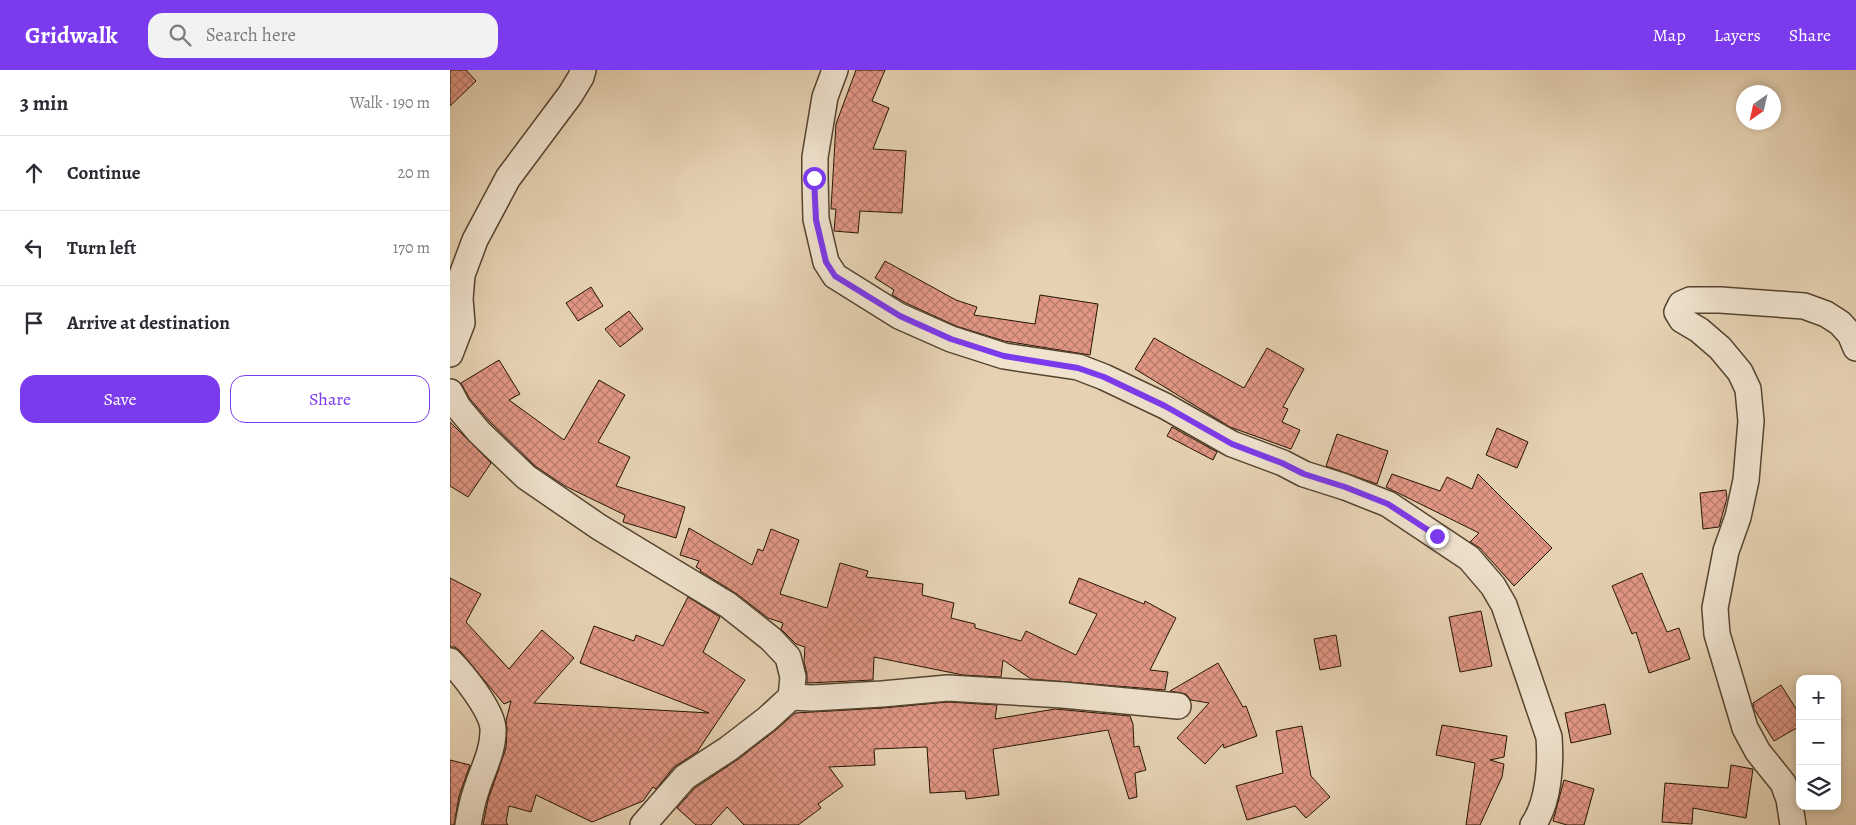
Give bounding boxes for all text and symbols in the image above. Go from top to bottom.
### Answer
search box [148,13,498,58]
text: Gridwalk [25,19,118,51]
icon: search [166,21,194,49]
text: Search here [206,22,296,48]
text: Map [1653,23,1686,47]
text: Layers [1714,23,1761,47]
text: Share [1789,23,1831,47]
north arrow [1736,85,1781,130]
text: 3 min [20,89,68,117]
text: Walk · 190 m [350,92,430,114]
icon: ahead [20,159,48,187]
text: Continue [67,160,141,186]
text: 20 m [397,162,430,184]
route start [803,167,826,190]
icon: left [20,234,48,262]
text: Turn left [67,235,136,261]
text: 170 m [393,237,430,259]
icon: arrive [20,309,48,337]
text: Arrive at destination [67,310,230,336]
button: Save [20,375,220,423]
button: Share [230,375,430,423]
route end [1426,525,1449,548]
map controls [1796,675,1841,810]
button: + [1796,675,1841,720]
button: − [1796,720,1841,765]
button: layers [1796,765,1841,810]

